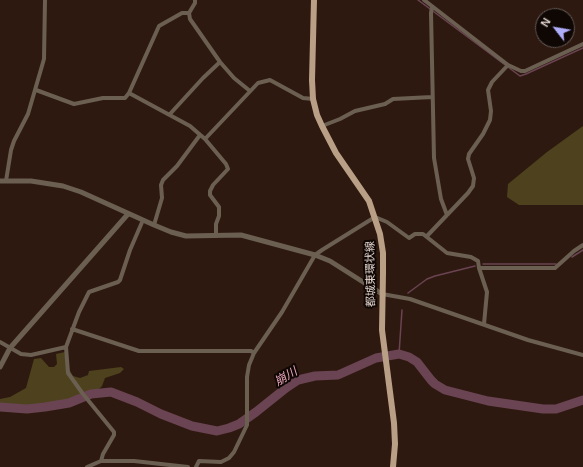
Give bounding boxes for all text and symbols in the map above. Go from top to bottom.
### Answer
north arrow [535,8,575,48]
text: N [538,16,553,29]
street label: 都城東環状線 [364,241,378,307]
water label: 崩川 [272,365,300,389]

